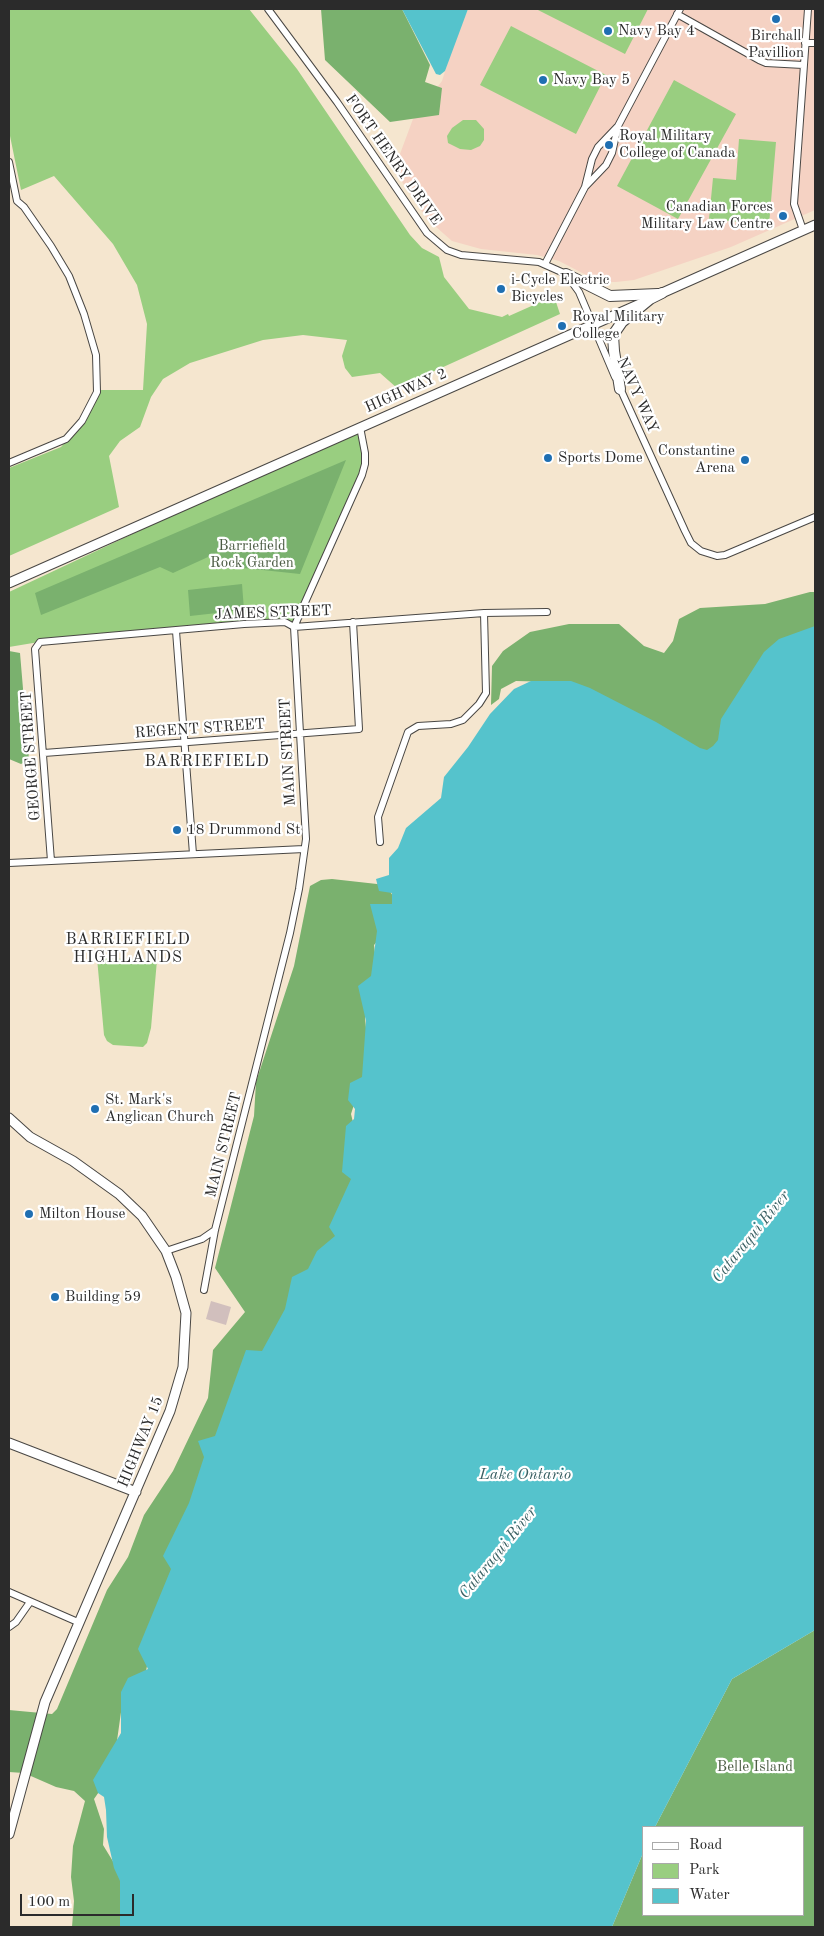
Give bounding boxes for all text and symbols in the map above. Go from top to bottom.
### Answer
marker: Birchall Pavillion [770,13,782,25]
place label: Navy Bay 4 [618,22,695,40]
marker: Navy Bay 4 [602,25,614,37]
place label: Birchall Pavillion [748,27,804,62]
place label: Navy Bay 5 [553,71,630,89]
marker: Navy Bay 5 [537,74,549,86]
street label: FORT HENRY DRIVE [341,91,445,229]
place label: Royal Military College of Canada [619,127,735,162]
marker: Royal Military College of Canada [603,139,615,151]
place label: Canadian Forces Military Law Centre [641,198,773,233]
marker: Canadian Forces Military Law Centre [777,210,789,222]
place label: i-Cycle Electric Bicycles [511,271,609,306]
marker: i-Cycle Electric Bicycles [495,283,507,295]
place label: Royal Military College [572,308,665,343]
marker: Royal Military College [556,320,568,332]
street label: NAVY WAY [612,354,662,436]
street label: HIGHWAY 2 [362,365,450,417]
place label: Constantine Arena [658,442,735,477]
place label: Sports Dome [558,449,643,467]
marker: Sports Dome [542,452,554,464]
marker: Constantine Arena [739,454,751,466]
park label: Barriefield Rock Garden [210,537,294,572]
street label: JAMES STREET [214,602,332,624]
street label: GEORGE STREET [17,691,45,821]
street label: MAIN STREET [276,698,300,806]
street label: REGENT STREET [134,715,266,743]
district label: BARRIEFIELD [143,752,271,772]
place label: 18 Drummond St [187,821,300,839]
marker: 18 Drummond St [171,824,183,836]
district label: BARRIEFIELD HIGHLANDS [64,930,192,968]
street label: MAIN STREET [202,1090,246,1200]
place label: St. Mark's Anglican Church [105,1091,214,1126]
marker: St. Mark's Anglican Church [89,1103,101,1115]
water label: Cataraqui River [708,1187,794,1287]
place label: Milton House [39,1205,125,1223]
marker: Milton House [23,1208,35,1220]
place label: Building 59 [65,1288,141,1306]
marker: Building 59 [49,1291,61,1303]
street label: HIGHWAY 15 [115,1394,167,1490]
water label: Lake Ontario [479,1465,571,1485]
water label: Cataraqui River [455,1503,541,1603]
park label: Belle Island [717,1758,793,1776]
legend [642,1826,804,1916]
text: Road [689,1838,722,1853]
text: Park [689,1863,720,1878]
scale bar [22,1884,136,1916]
text: Water [689,1888,730,1903]
text: 100 m [28,1895,70,1910]

